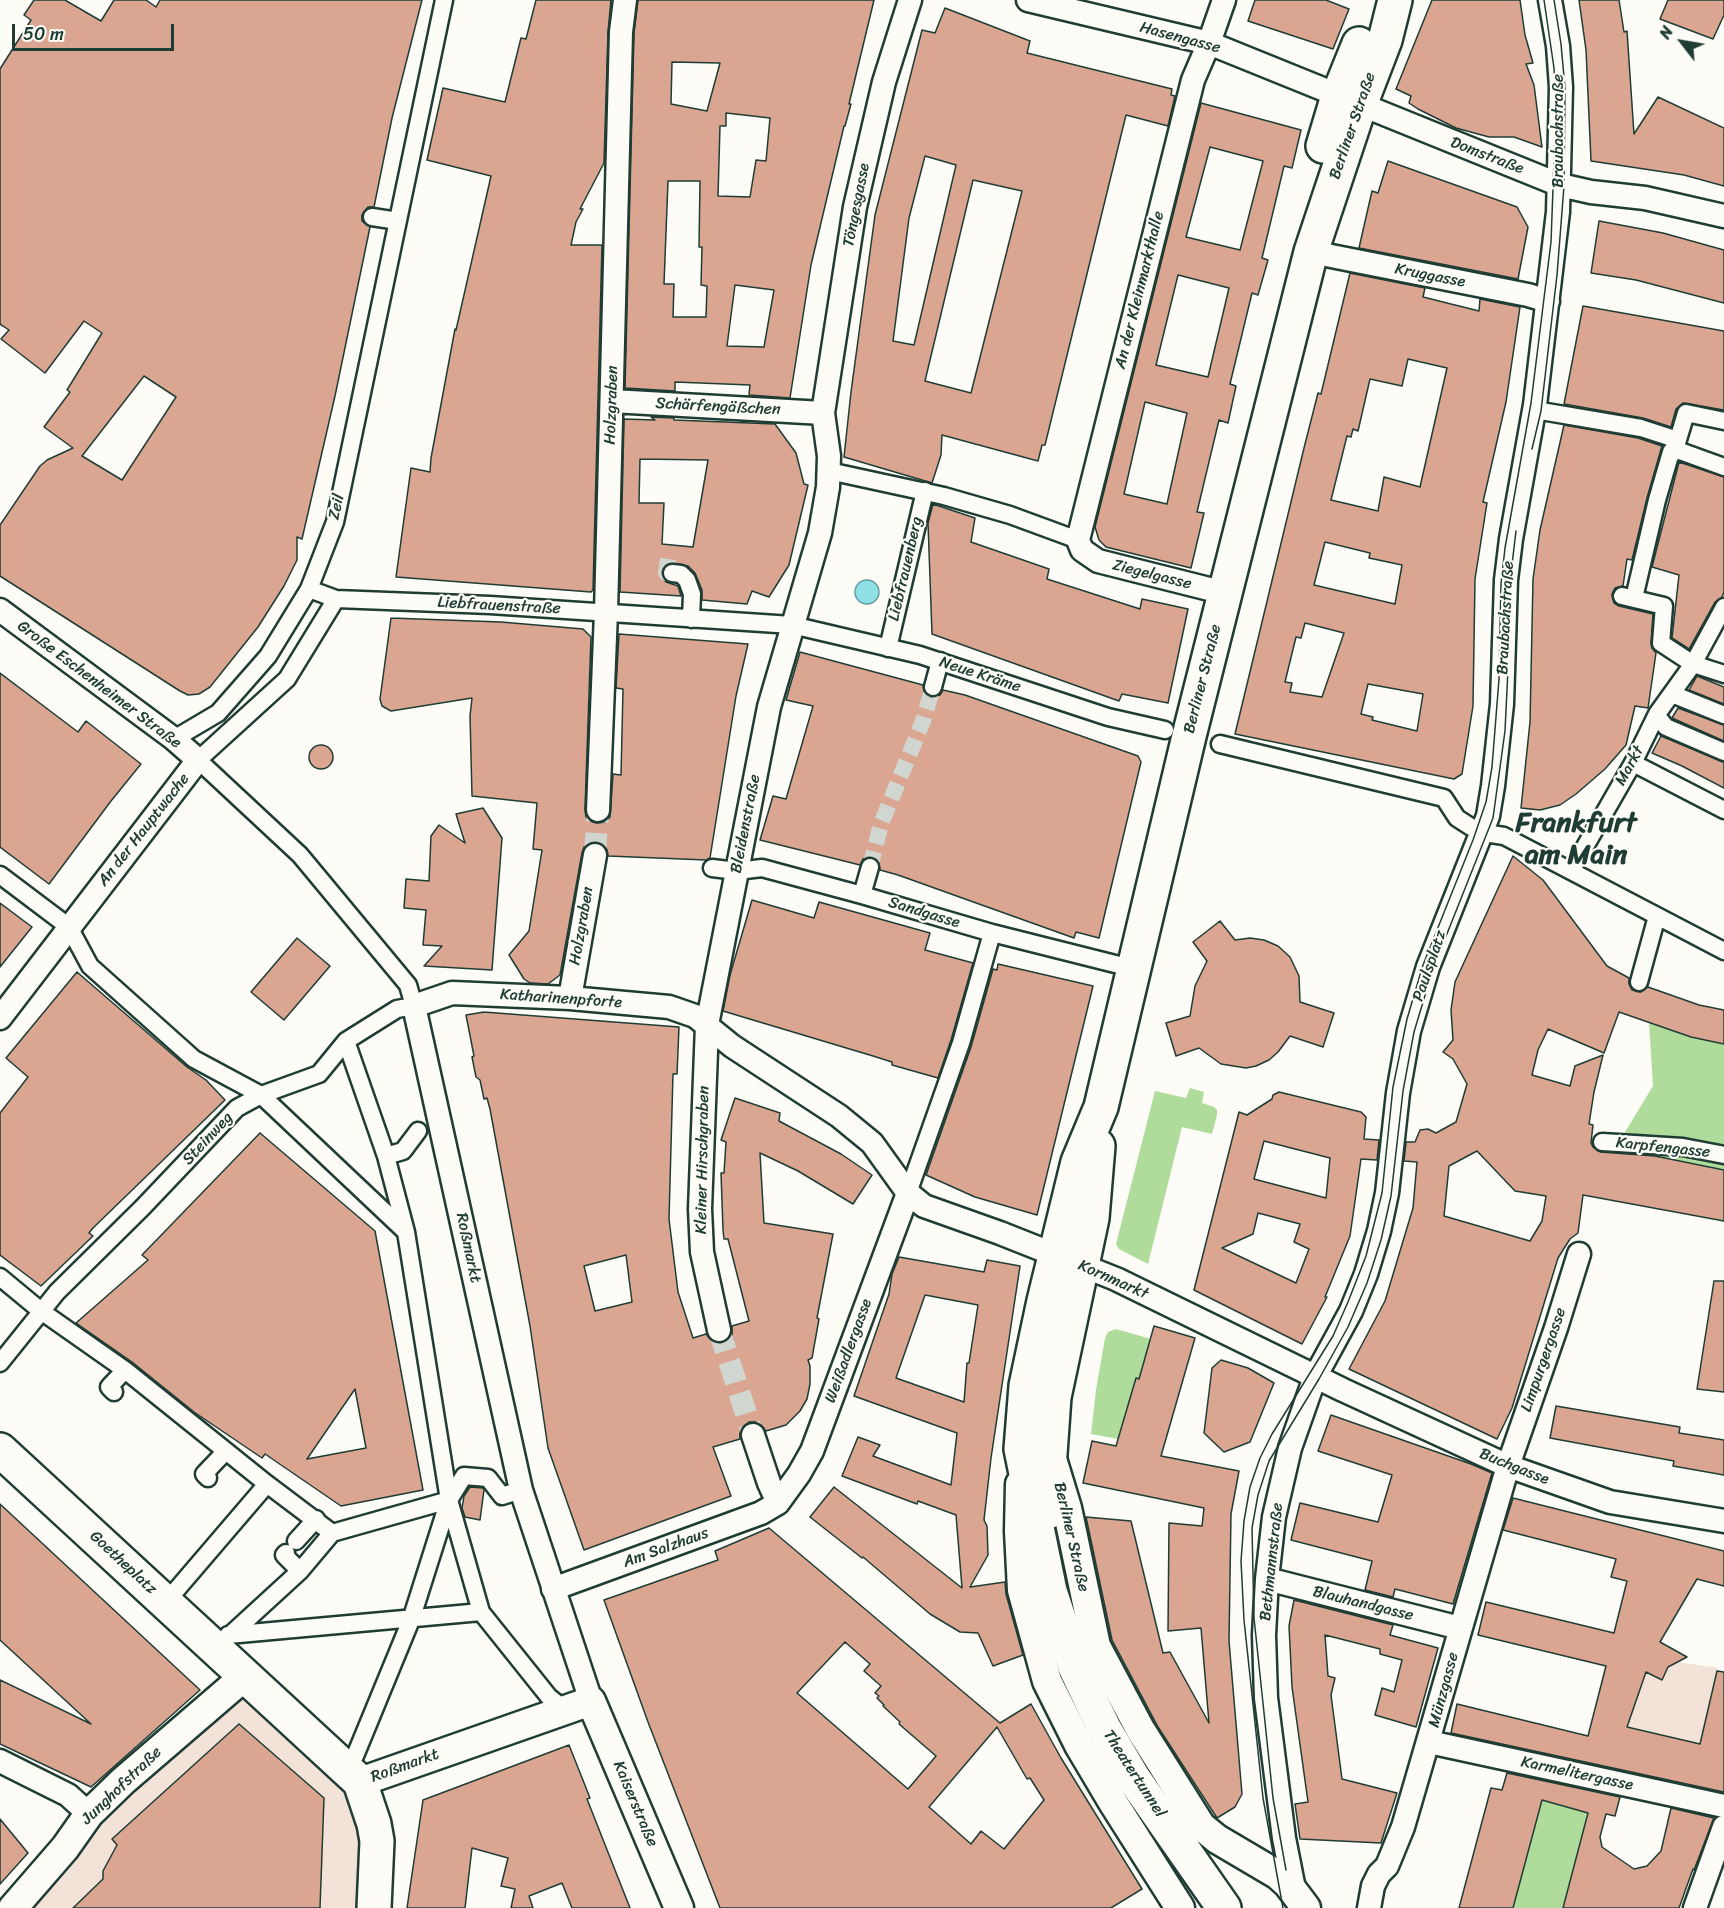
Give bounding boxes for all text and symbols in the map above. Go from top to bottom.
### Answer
scale bar [15,12,177,50]
north arrow [1652,12,1712,72]
text: 50 m [23,18,64,50]
street label: Hasengasse [1138,18,1222,58]
text: N [1651,20,1681,45]
street label: Berliner Straße [1326,70,1380,182]
street label: Braubachstraße [1549,74,1569,188]
street label: Domstraße [1448,133,1526,179]
street label: Töngesgasse [839,162,875,248]
street label: An der Kleinmarkthalle [1111,209,1169,371]
street label: Kruggasse [1393,260,1467,292]
street label: Holzgraben [601,365,623,445]
street label: Schärfengäßchen [655,394,781,420]
street label: Zeil [325,492,349,522]
street label: Liebfrauenberg [885,515,927,623]
street label: Ziegelgasse [1111,556,1193,594]
street label: Braubachstraße [1493,561,1519,675]
street label: Liebfrauenstraße [437,593,561,619]
street label: Große Eschenheimer Straße [13,617,185,753]
street label: Berliner Straße [1180,622,1226,736]
street label: Neue Kräme [937,653,1023,697]
street label: Markt [1611,743,1649,789]
street label: An der Hauptwache [94,770,194,890]
street label: Bleidenstraße [727,773,765,875]
district label: Frankfurt am Main [1516,807,1636,873]
street label: Holzgraben [566,885,598,967]
street label: Sandgasse [886,893,962,933]
street label: Paulsplatz [1409,928,1451,1004]
street label: Katharinenpforte [499,985,623,1013]
street label: Kleiner Hirschgraben [692,1086,714,1234]
street label: Steinweg [179,1109,237,1169]
street label: Karpfengasse [1615,1133,1711,1163]
street label: Roßmarkt [451,1211,485,1285]
street label: Kornmarkt [1075,1256,1151,1304]
street label: Weißadlergasse [821,1296,877,1406]
street label: Limpurgergasse [1517,1305,1571,1415]
street label: Buchgasse [1476,1444,1552,1490]
street label: Berliner Straße [1049,1480,1093,1594]
street label: Bethmannstraße [1256,1502,1288,1622]
street label: Am Salzhaus [621,1524,711,1572]
street label: Goetheplatz [85,1527,161,1599]
street label: Blauhandgasse [1311,1582,1415,1626]
street label: Münzgasse [1425,1650,1463,1730]
street label: Theatertunnel [1099,1727,1169,1821]
street label: Junghofstraße [78,1743,166,1829]
street label: Roßmarkt [368,1745,442,1787]
street label: Karmelitergasse [1519,1753,1635,1795]
street label: Kaiserstraße [608,1758,662,1850]

